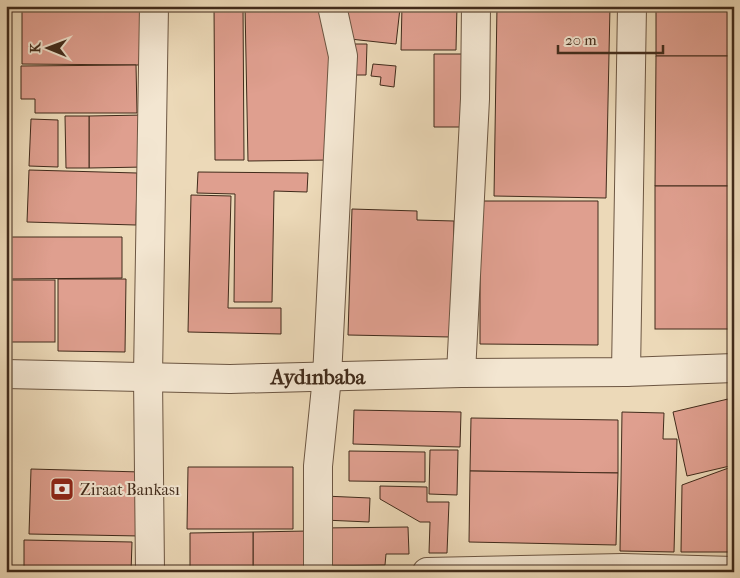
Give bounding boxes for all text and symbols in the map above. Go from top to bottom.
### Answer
north arrow [22,22,72,72]
scale bar [558,22,662,54]
text: 20 m [565,31,597,49]
text: K [27,42,44,53]
district label: Aydınbaba [269,365,366,389]
bank icon: Ziraat Bankası [49,476,75,502]
place label: Ziraat Bankası [80,480,180,499]

